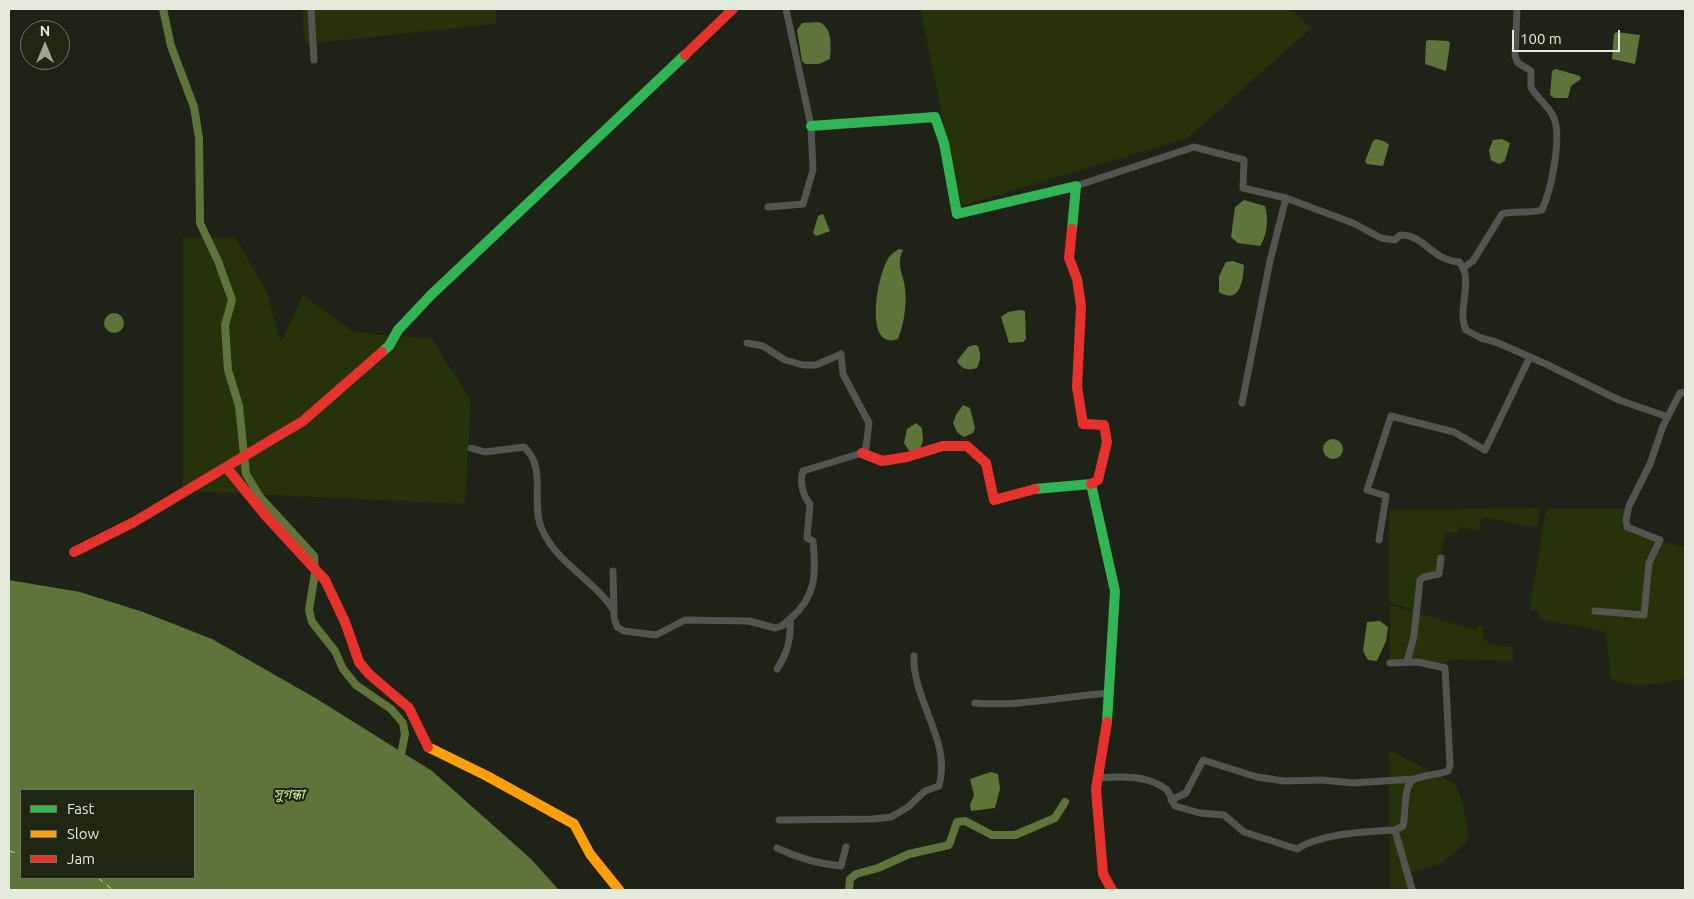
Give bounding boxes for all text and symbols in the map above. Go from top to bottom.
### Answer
north arrow [20,20,70,70]
scale bar [1514,20,1622,52]
text: N [40,23,50,39]
text: 100 m [1520,30,1562,47]
water label: সুগন্ধা [274,786,304,802]
legend [20,789,195,879]
text: Fast [67,800,94,817]
text: Slow [67,825,99,842]
text: Jam [67,850,95,867]

